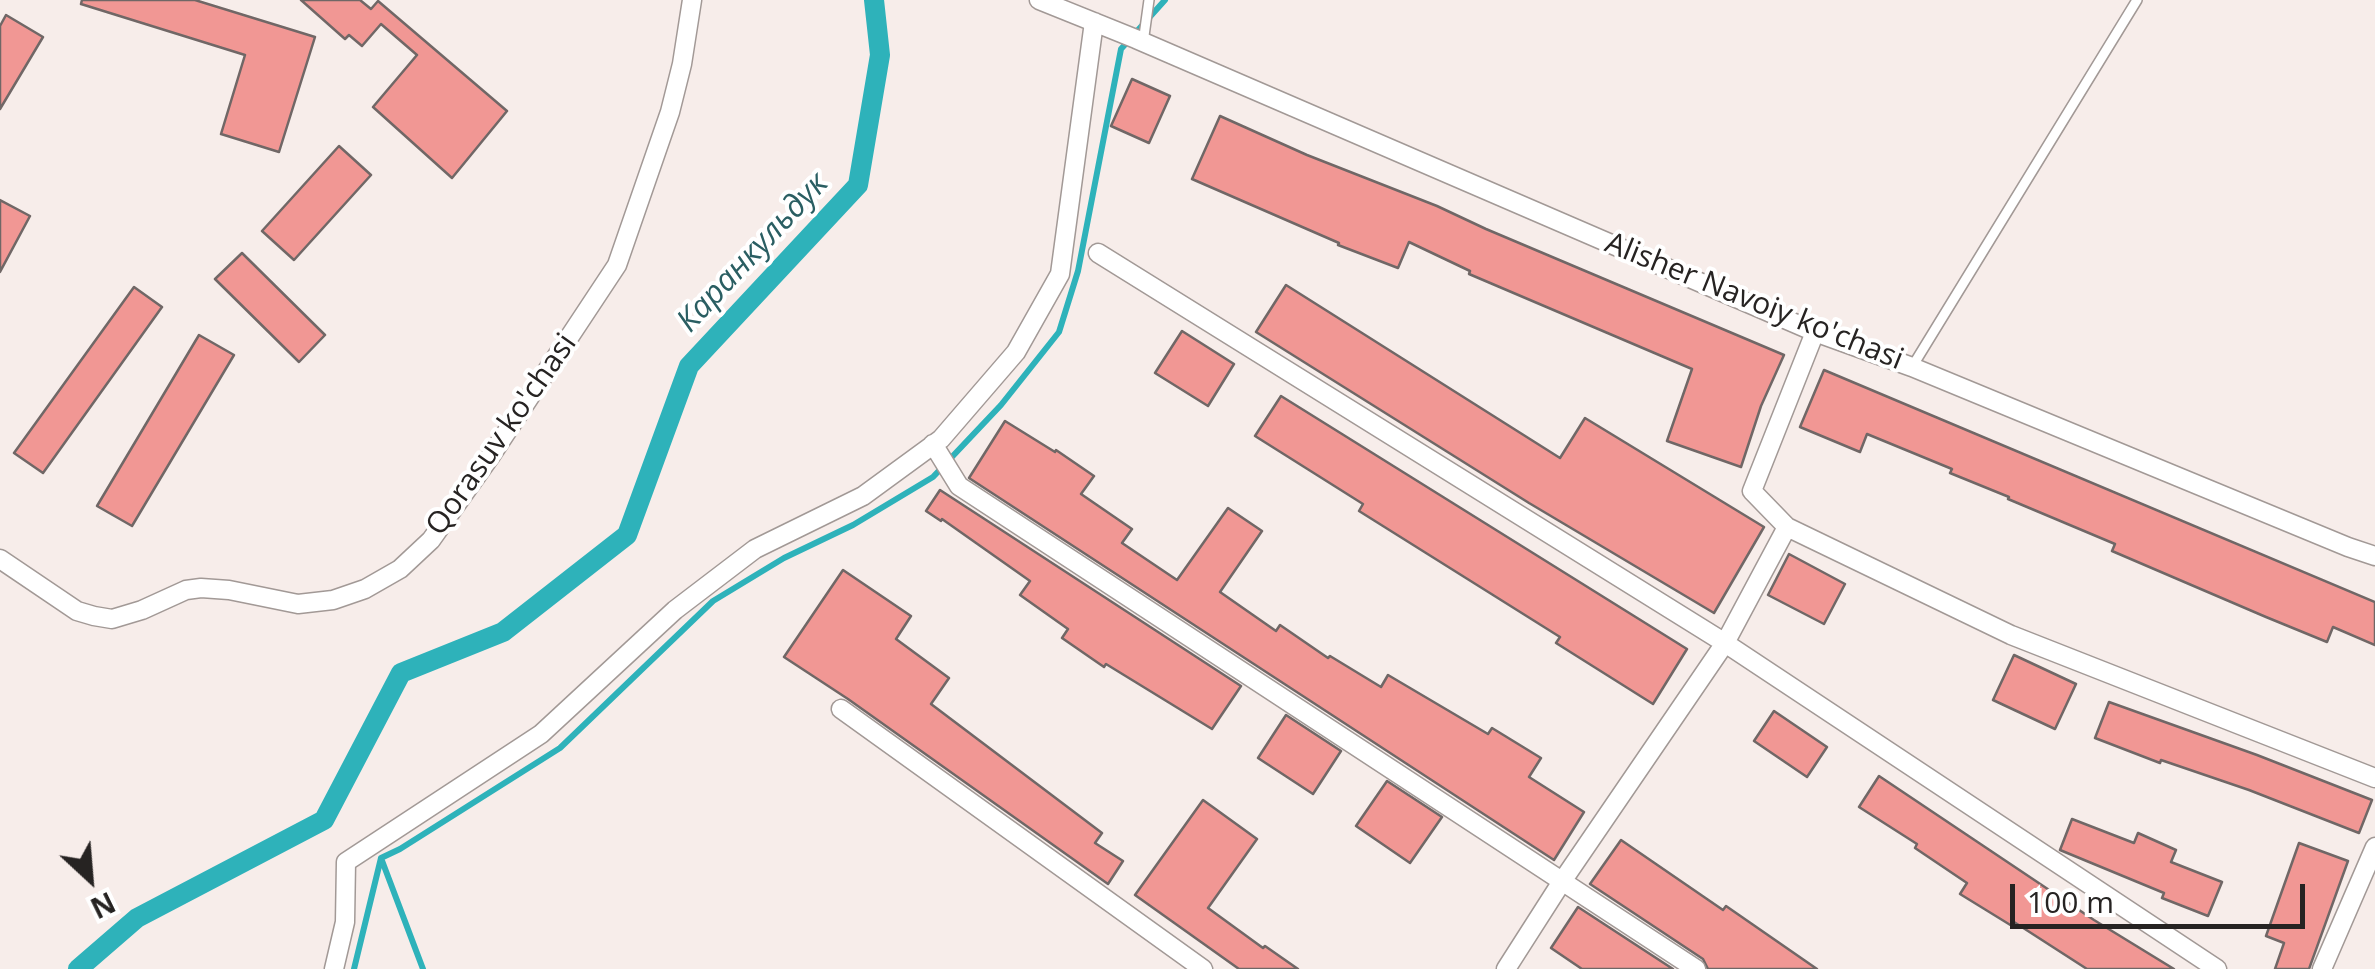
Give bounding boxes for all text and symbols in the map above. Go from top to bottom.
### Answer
water label: Каранкульдук [670,165,836,341]
street label: Alisher Navoiy ko'chasi [1600,226,1908,378]
street label: Qorasuv ko'chasi [419,327,585,543]
north arrow [40,829,140,929]
scale bar [2015,864,2310,926]
text: 100 m [2027,881,2114,922]
text: N [85,884,122,928]

